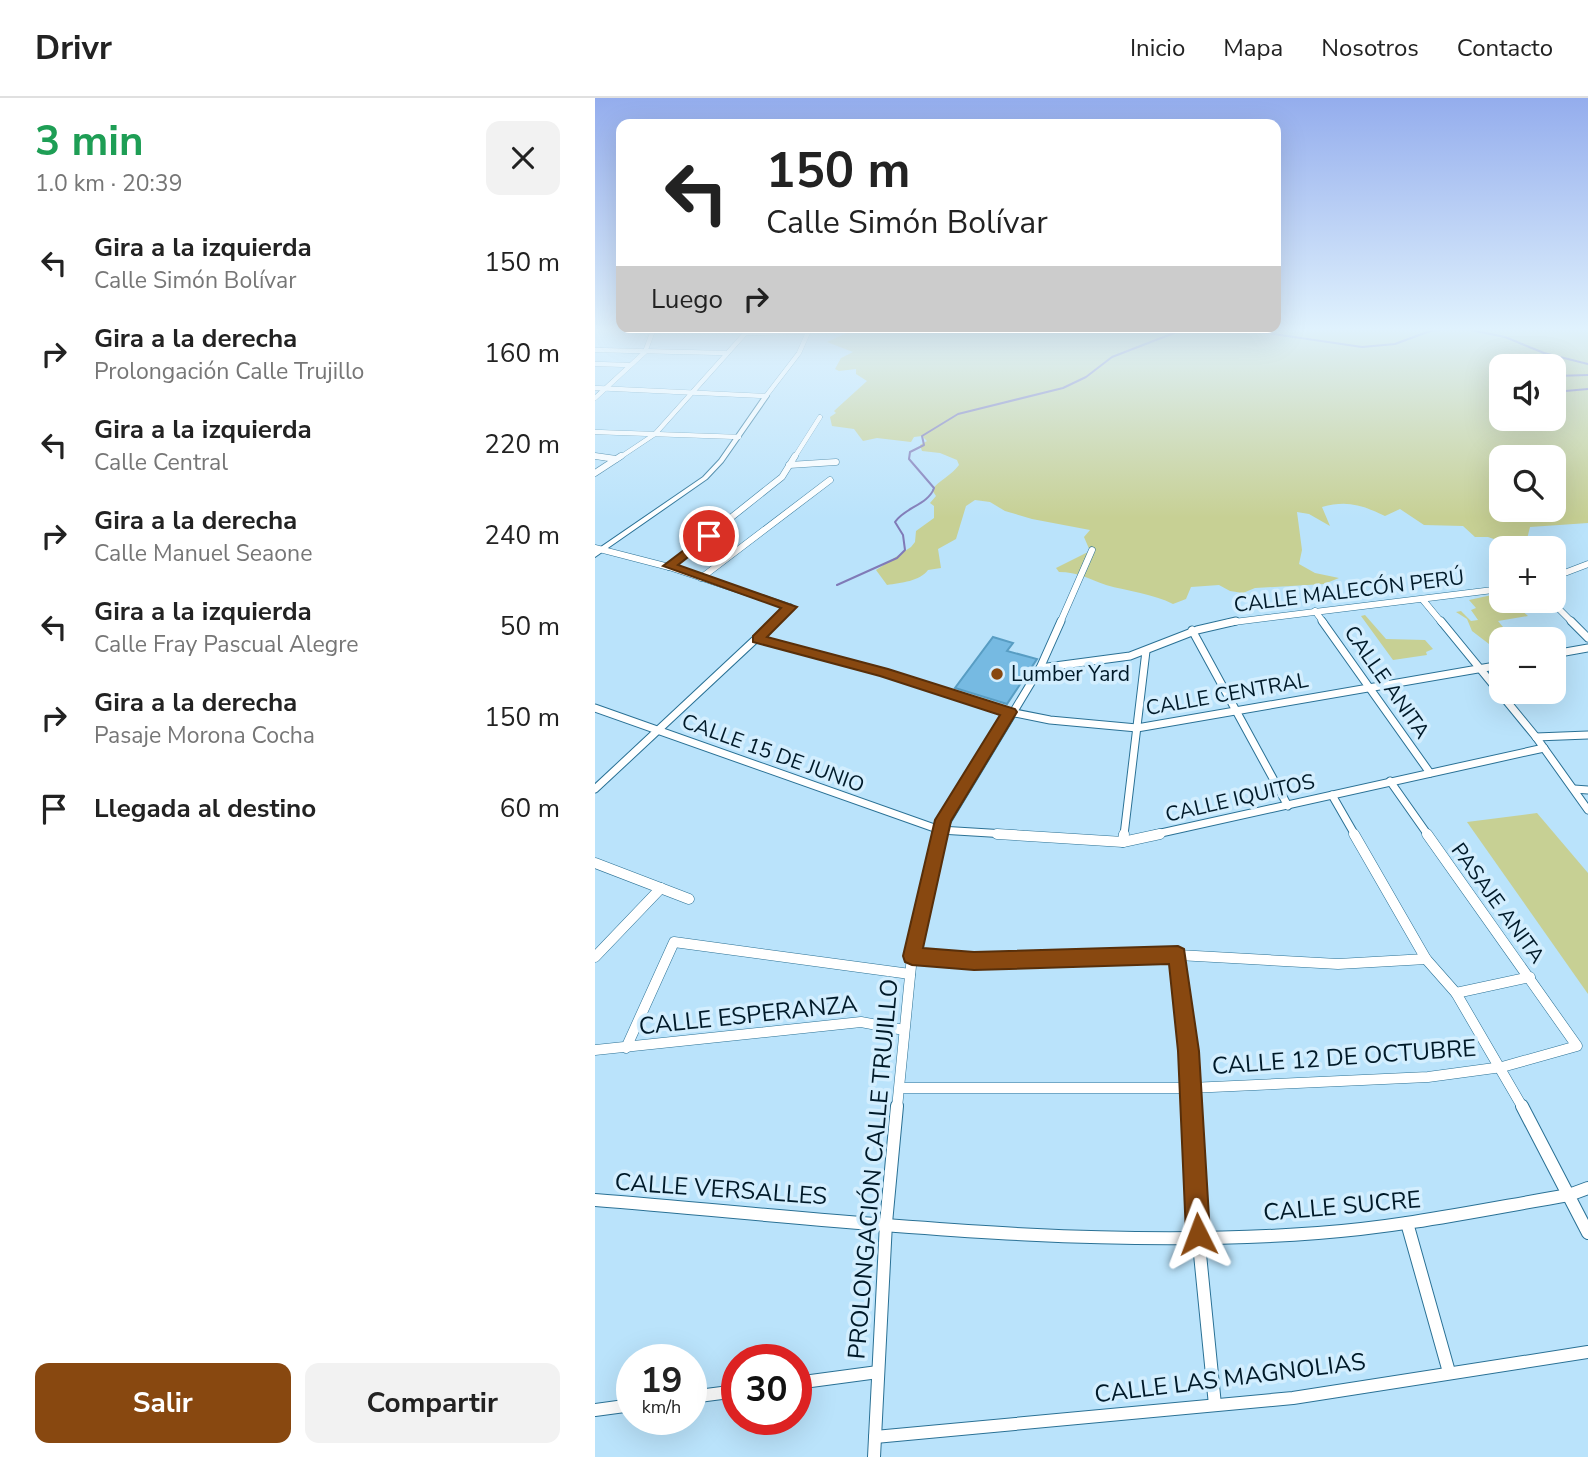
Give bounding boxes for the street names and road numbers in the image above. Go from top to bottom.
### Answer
street label: CALLE MALECÓN PERÚ [1232,563,1466,619]
street label: CALLE ANITA [1338,620,1436,744]
street label: CALLE CENTRAL [1144,666,1311,722]
street label: CALLE 15 DE JUNIO [678,707,868,799]
street label: CALLE IQUITOS [1163,767,1317,829]
street label: PASAJE ANITA [1445,837,1551,969]
street label: PROLONGACIÓN CALLE TRUJILLO [840,978,906,1360]
street label: CALLE ESPERANZA [637,988,859,1042]
street label: CALLE 12 DE OCTUBRE [1211,1032,1477,1082]
street label: CALLE VERSALLES [614,1166,828,1212]
street label: CALLE SUCRE [1262,1183,1422,1229]
street label: CALLE LAS MAGNOLIAS [1093,1345,1367,1411]

